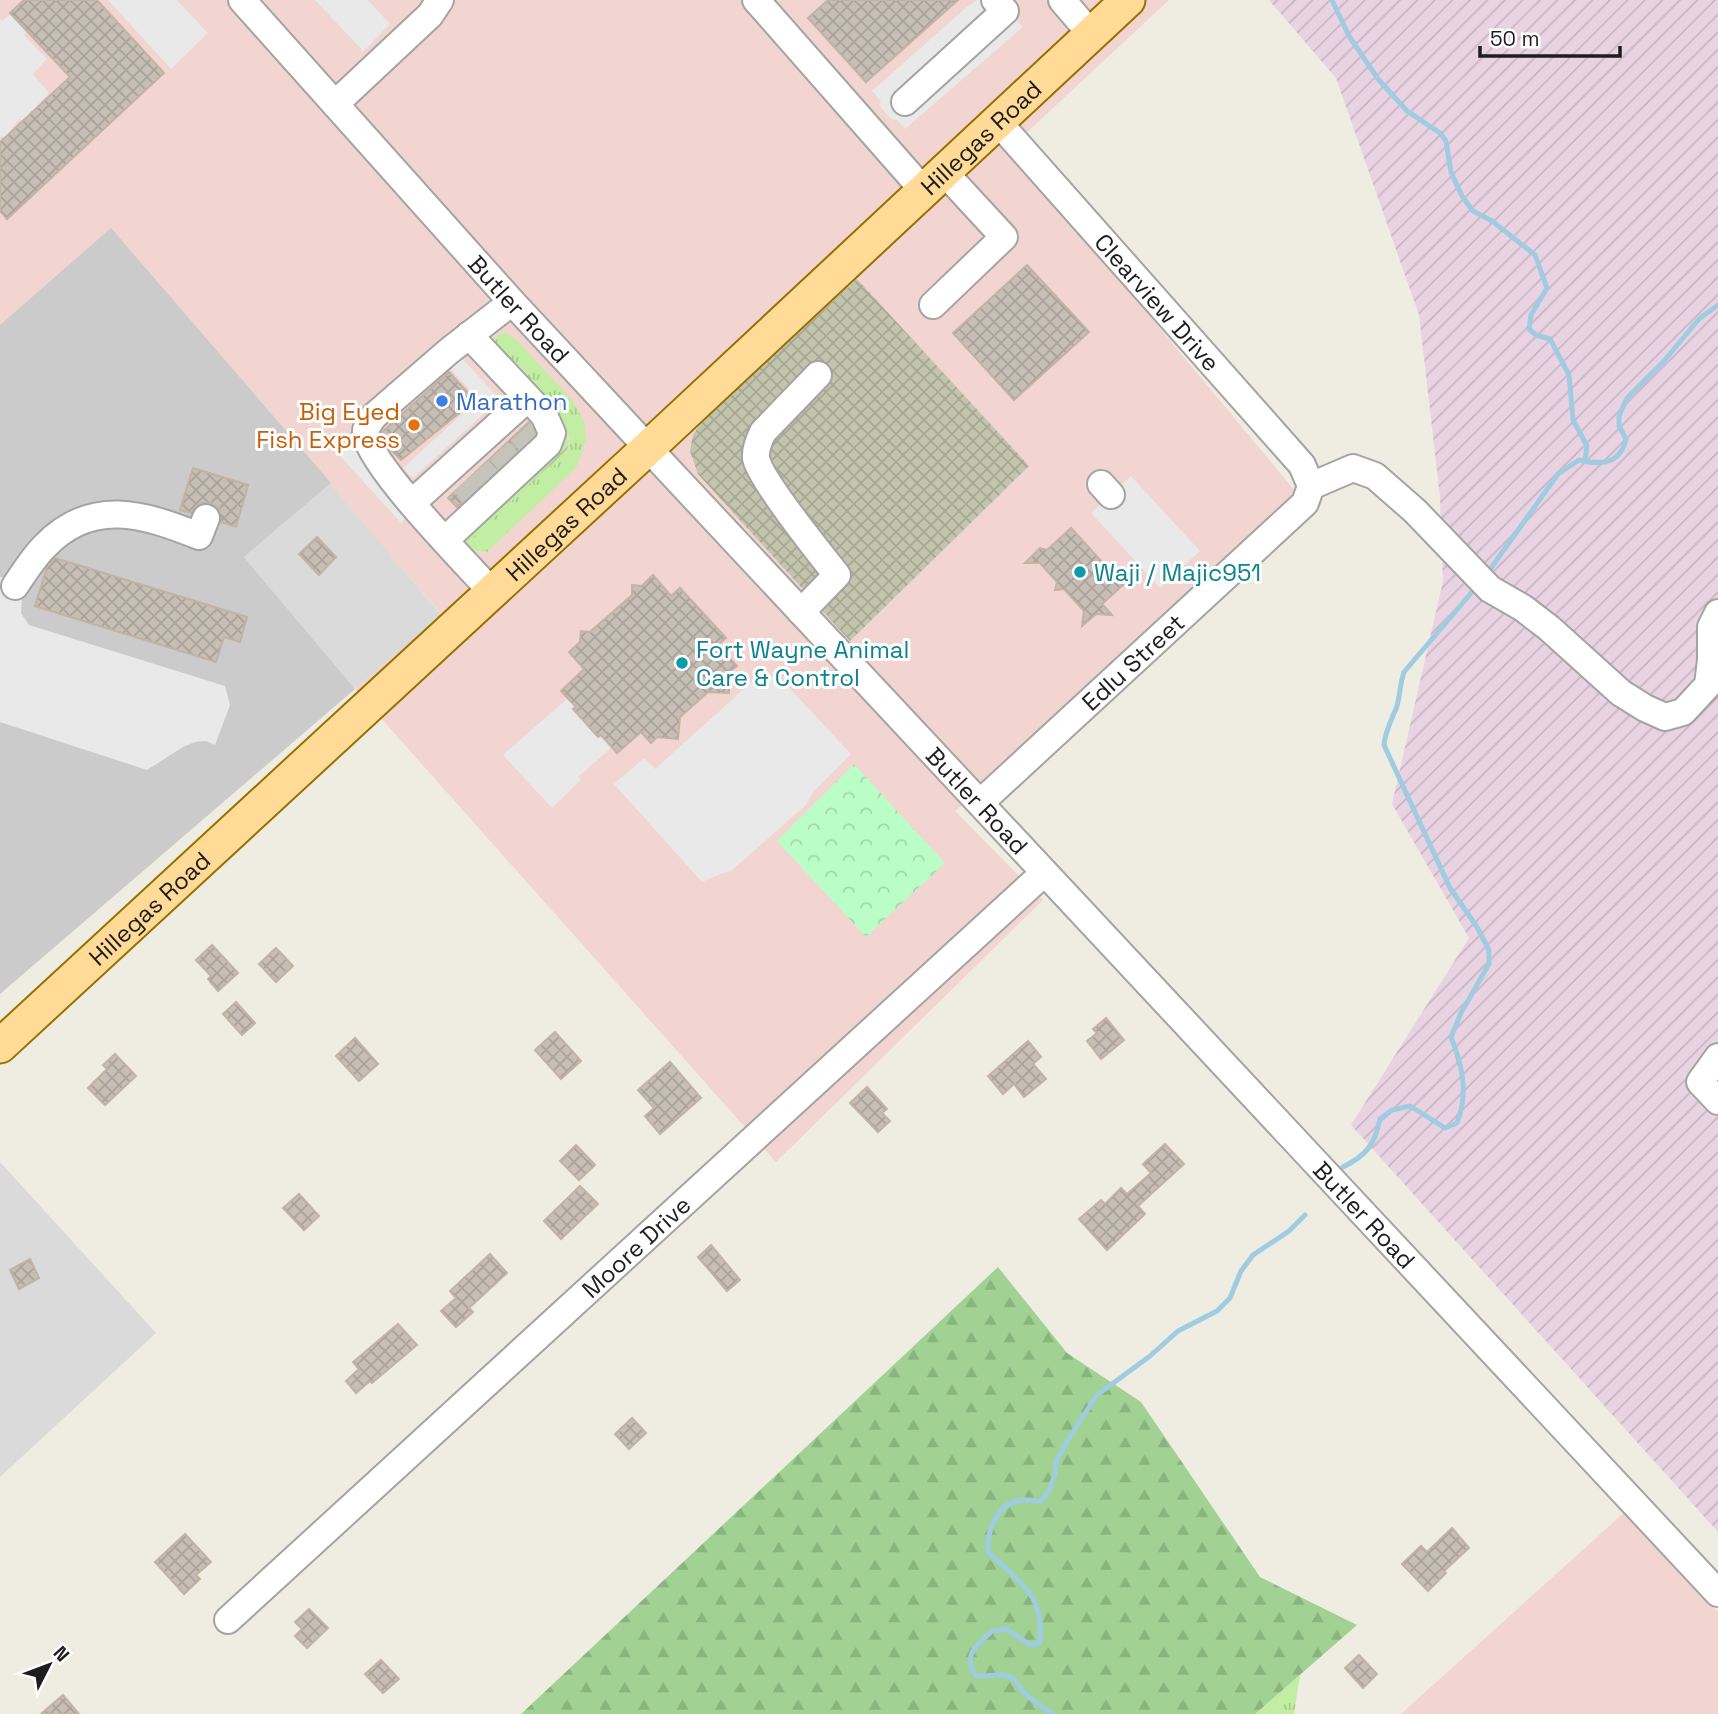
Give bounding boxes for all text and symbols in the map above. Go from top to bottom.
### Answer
scale bar [1480,14,1620,58]
text: 50 m [1490,25,1540,52]
street label: Hillegas Road [914,73,1048,201]
street label: Clearview Drive [1088,227,1227,378]
street label: Butler Road [462,248,576,370]
place label: Marathon [456,386,568,417]
marker: Marathon [434,393,450,409]
place label: Big Eyed Fish Express [256,396,400,455]
marker: Big Eyed Fish Express [406,417,422,433]
street label: Hillegas Road [499,460,633,588]
place label: Waji / Majic951 [1094,557,1261,588]
marker: Waji / Majic951 [1072,564,1088,580]
street label: Edlu Street [1075,607,1191,717]
place label: Fort Wayne Animal Care & Control [696,634,909,693]
marker: Fort Wayne Animal Care & Control [674,655,690,671]
street label: Butler Road [920,740,1035,861]
street label: Hillegas Road [82,845,216,972]
street label: Butler Road [1307,1154,1422,1275]
street label: Moore Drive [575,1189,697,1304]
north arrow [14,1630,84,1700]
text: N [48,1641,75,1667]

